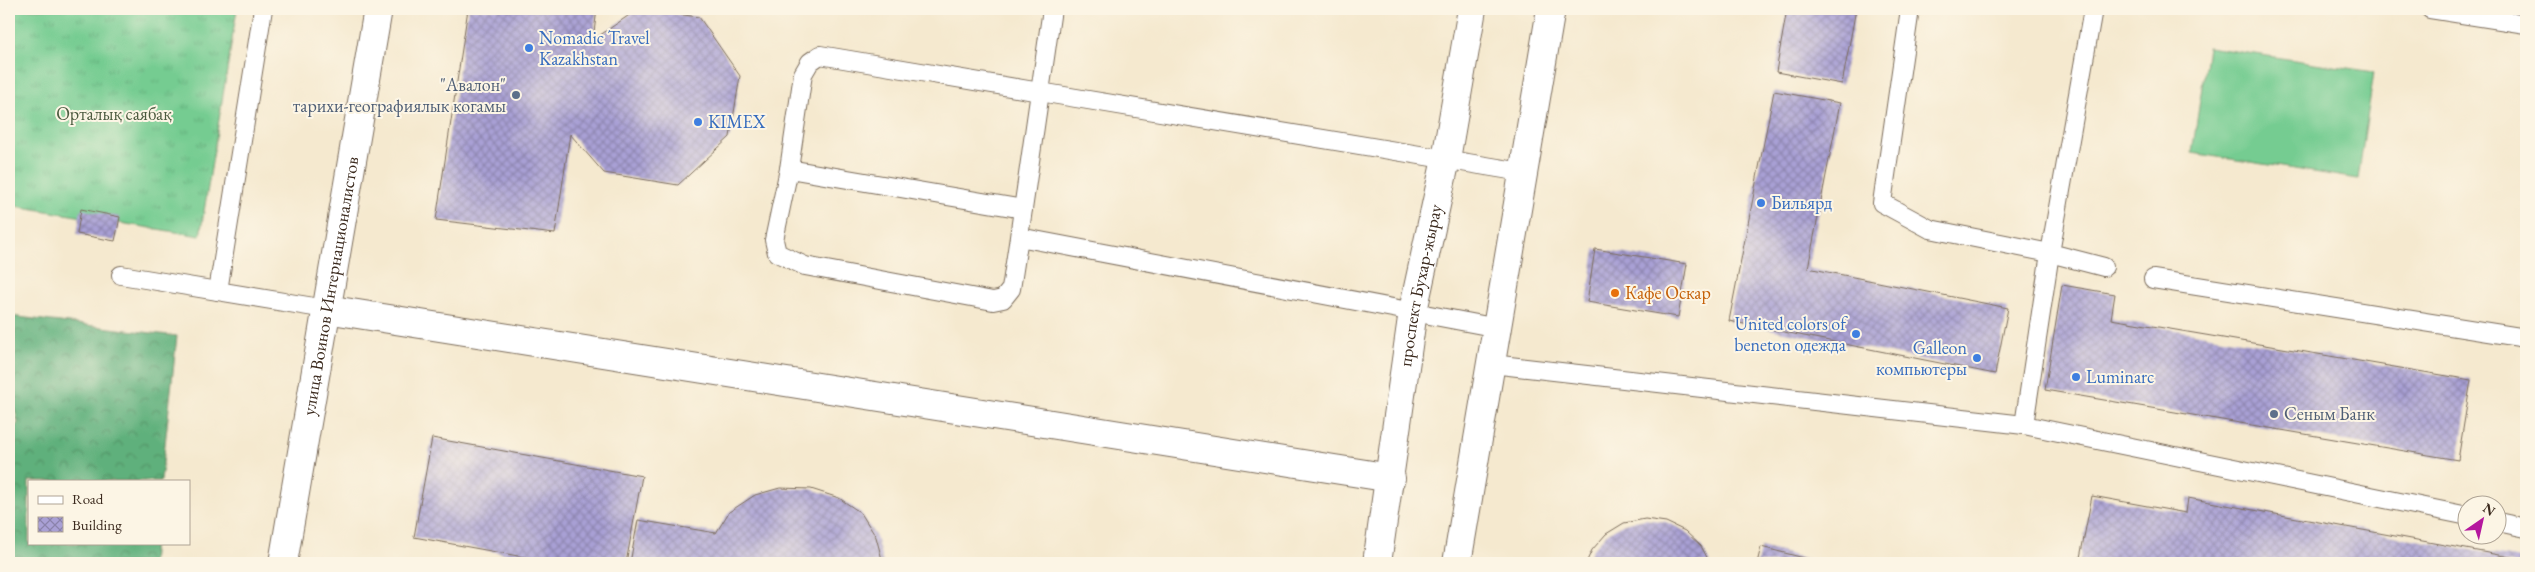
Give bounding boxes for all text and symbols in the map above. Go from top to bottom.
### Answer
place label: Nomadic Travel Kazakhstan [539,26,650,70]
marker: Nomadic Travel Kazakhstan [523,42,535,54]
place label: "Авалон" тарихи-географиялык когамы [293,73,506,117]
marker: "Авалон" тарихи-географиялык когамы [510,89,522,101]
park label: Орталық саябақ [56,102,172,125]
place label: KIMEX [708,110,766,133]
marker: KIMEX [692,116,704,128]
street label: улица Воинов Интернационалистов [297,154,364,417]
place label: Бильярд [1771,191,1832,214]
marker: Бильярд [1755,197,1767,209]
street label: проспект Бухар-жырау [1393,202,1447,368]
place label: Кафе Оскар [1625,281,1711,304]
marker: Кафе Оскар [1609,287,1621,299]
place label: United colors of beneton одежда [1734,312,1848,356]
marker: United colors of beneton одежда [1850,328,1862,340]
place label: Galleon компьютеры [1876,336,1967,380]
marker: Galleon компьютеры [1971,352,1983,364]
place label: Luminarc [2086,365,2154,388]
marker: Luminarc [2070,371,2082,383]
place label: Сеным Банк [2284,402,2375,425]
marker: Сеным Банк [2268,408,2280,420]
legend [28,480,190,544]
text: Road [72,489,104,508]
north arrow [2458,494,2508,544]
text: N [2480,499,2500,520]
text: Building [72,515,122,534]

